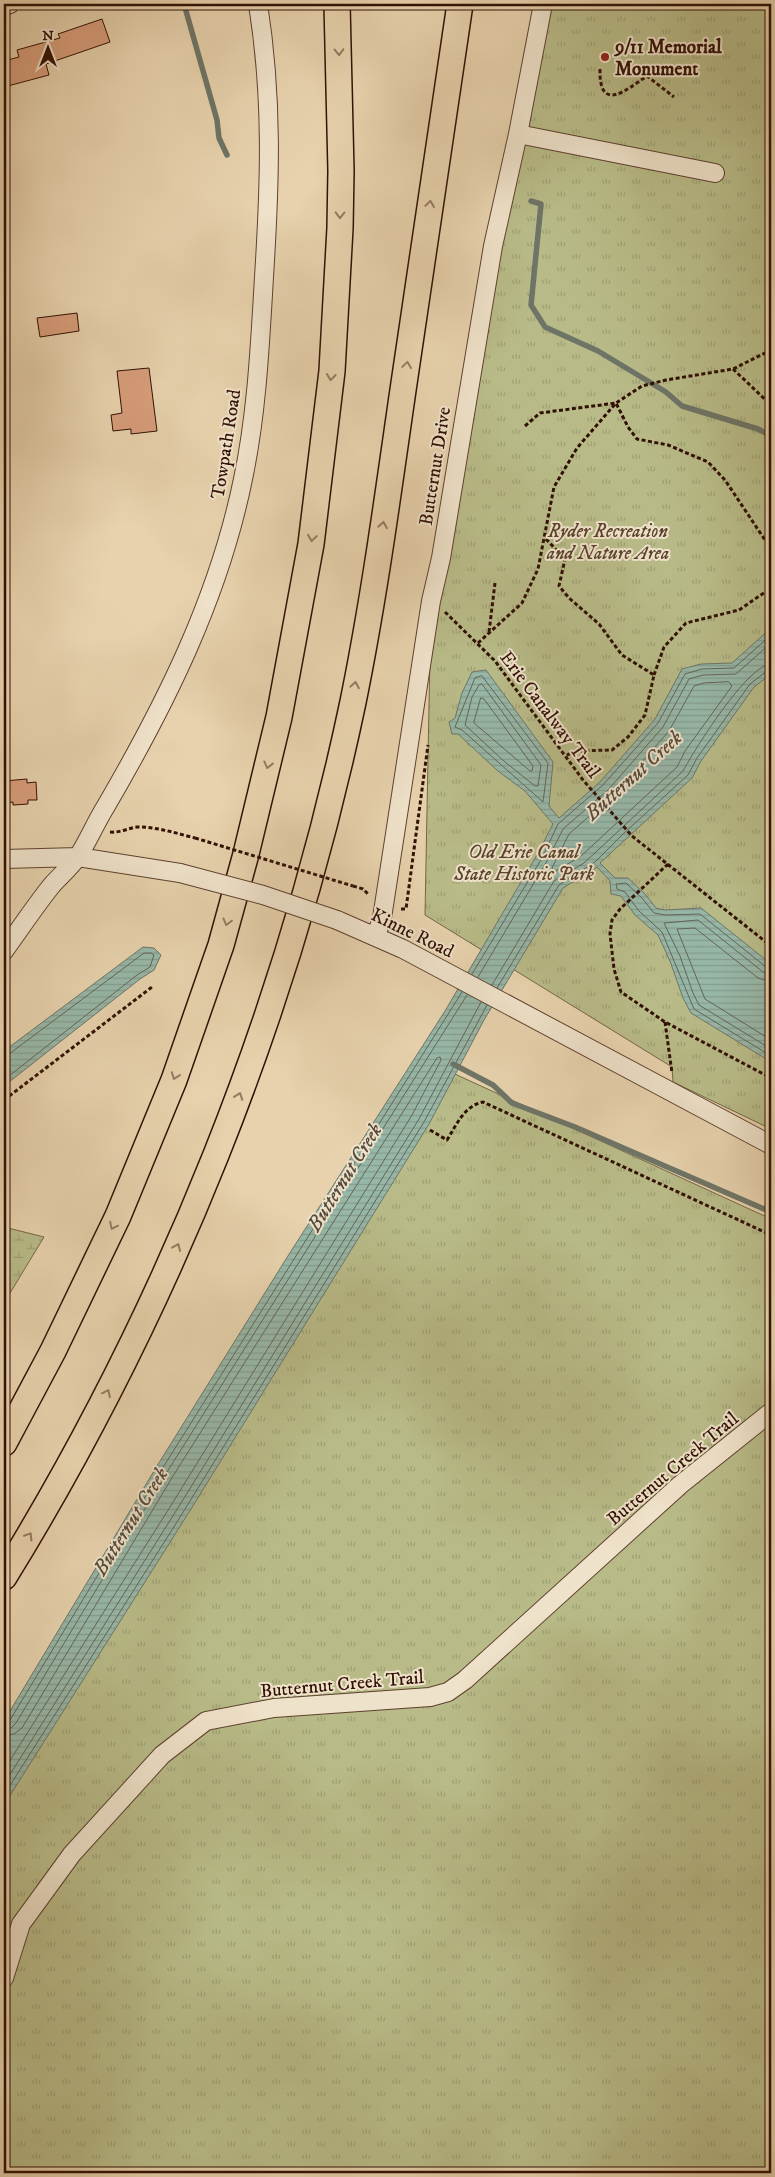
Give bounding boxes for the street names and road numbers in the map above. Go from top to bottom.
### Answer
street label: Towpath Road [206,387,247,501]
street label: Butternut Drive [415,405,456,527]
street label: Erie Canalway Trail [495,647,605,783]
street label: Kinne Road [367,903,458,963]
street label: Butternut Creek Trail [603,1407,744,1531]
street label: Butternut Creek Trail [259,1666,425,1703]

